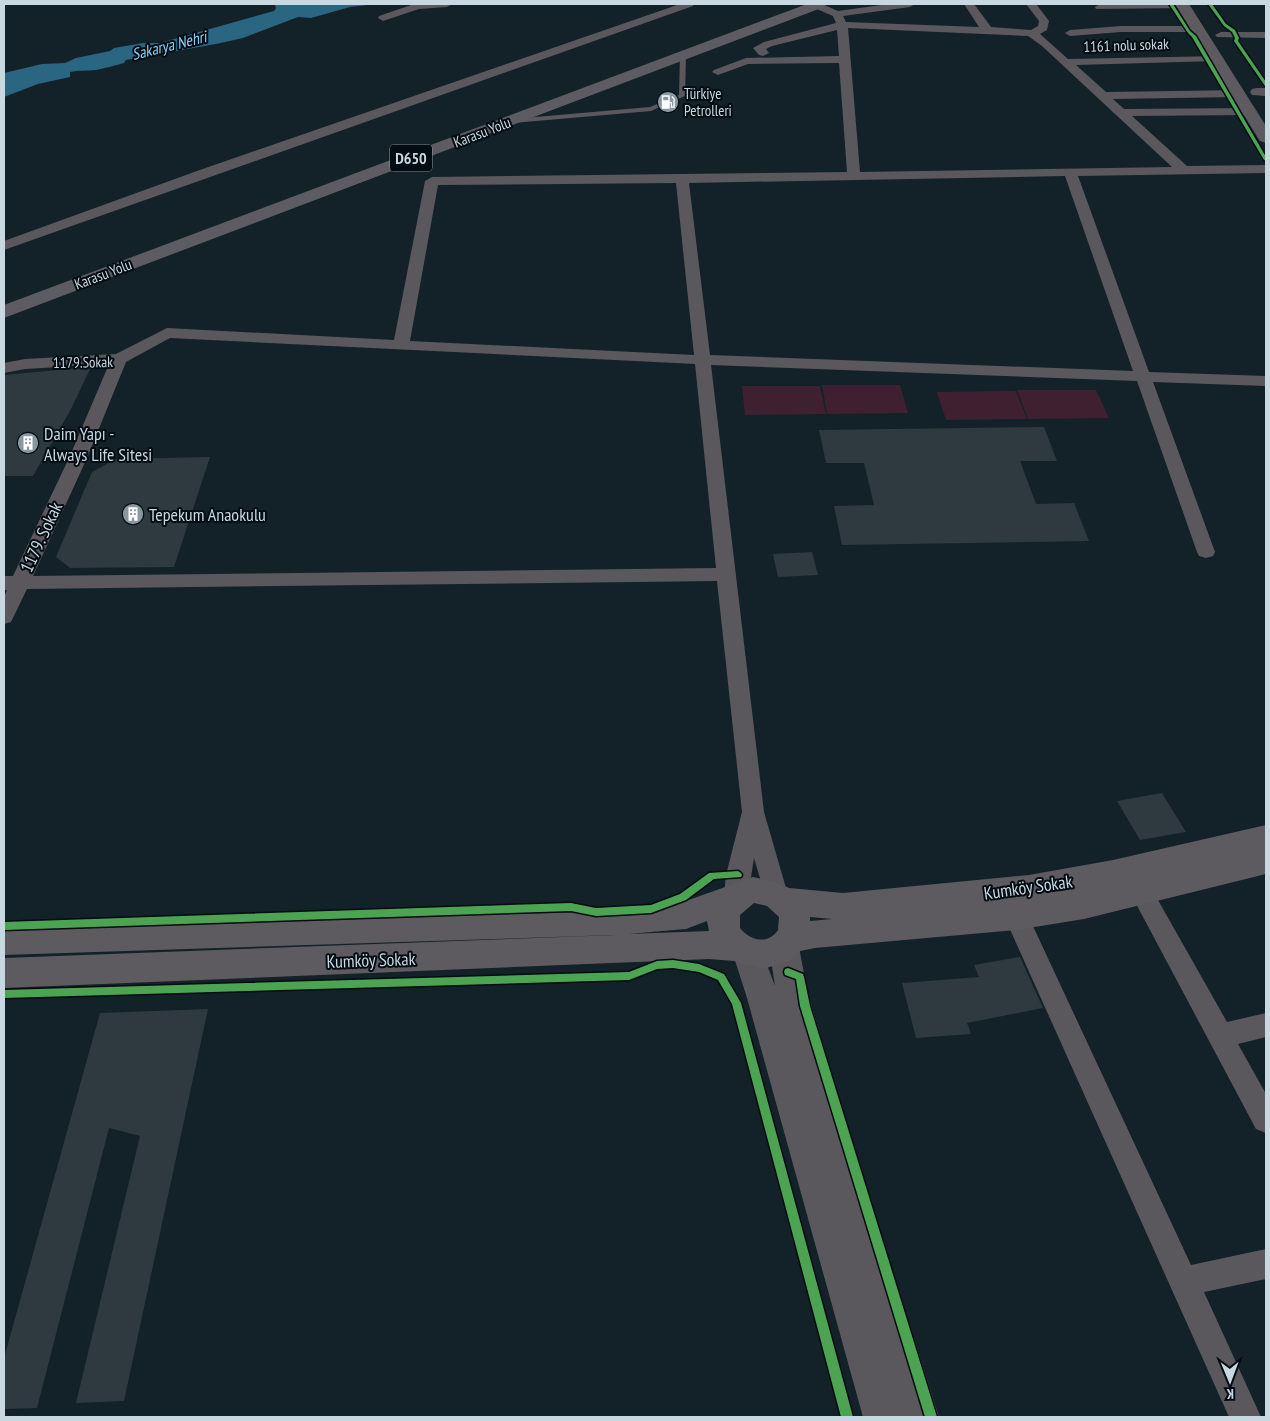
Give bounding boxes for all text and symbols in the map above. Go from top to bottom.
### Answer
water label: Sakarya Nehri [130,25,211,64]
street label: 1161 nolu sokak [1083,34,1169,56]
place label: Türkiye Petrolleri [684,84,732,120]
fuel station icon: Türkiye Petrolleri [656,90,680,114]
street label: Karasu Yolu [451,112,513,152]
road number: D650 [390,144,432,172]
street label: Karasu Yolu [72,254,134,294]
street label: 1179.Sokak [53,352,113,372]
place label: Daim Yapı - Always Life Sitesi [44,422,152,466]
building icon: Daim Yapı - Always Life Sitesi [16,431,40,455]
street label: 1179. Sokak [15,498,67,576]
building icon: Tepekum Anaokulu [121,502,145,526]
place label: Tepekum Anaokulu [149,503,266,526]
street label: Kumköy Sokak [982,869,1074,905]
street label: Kumköy Sokak [326,947,416,973]
north arrow [1205,1356,1255,1406]
text: K [1226,1385,1234,1403]

